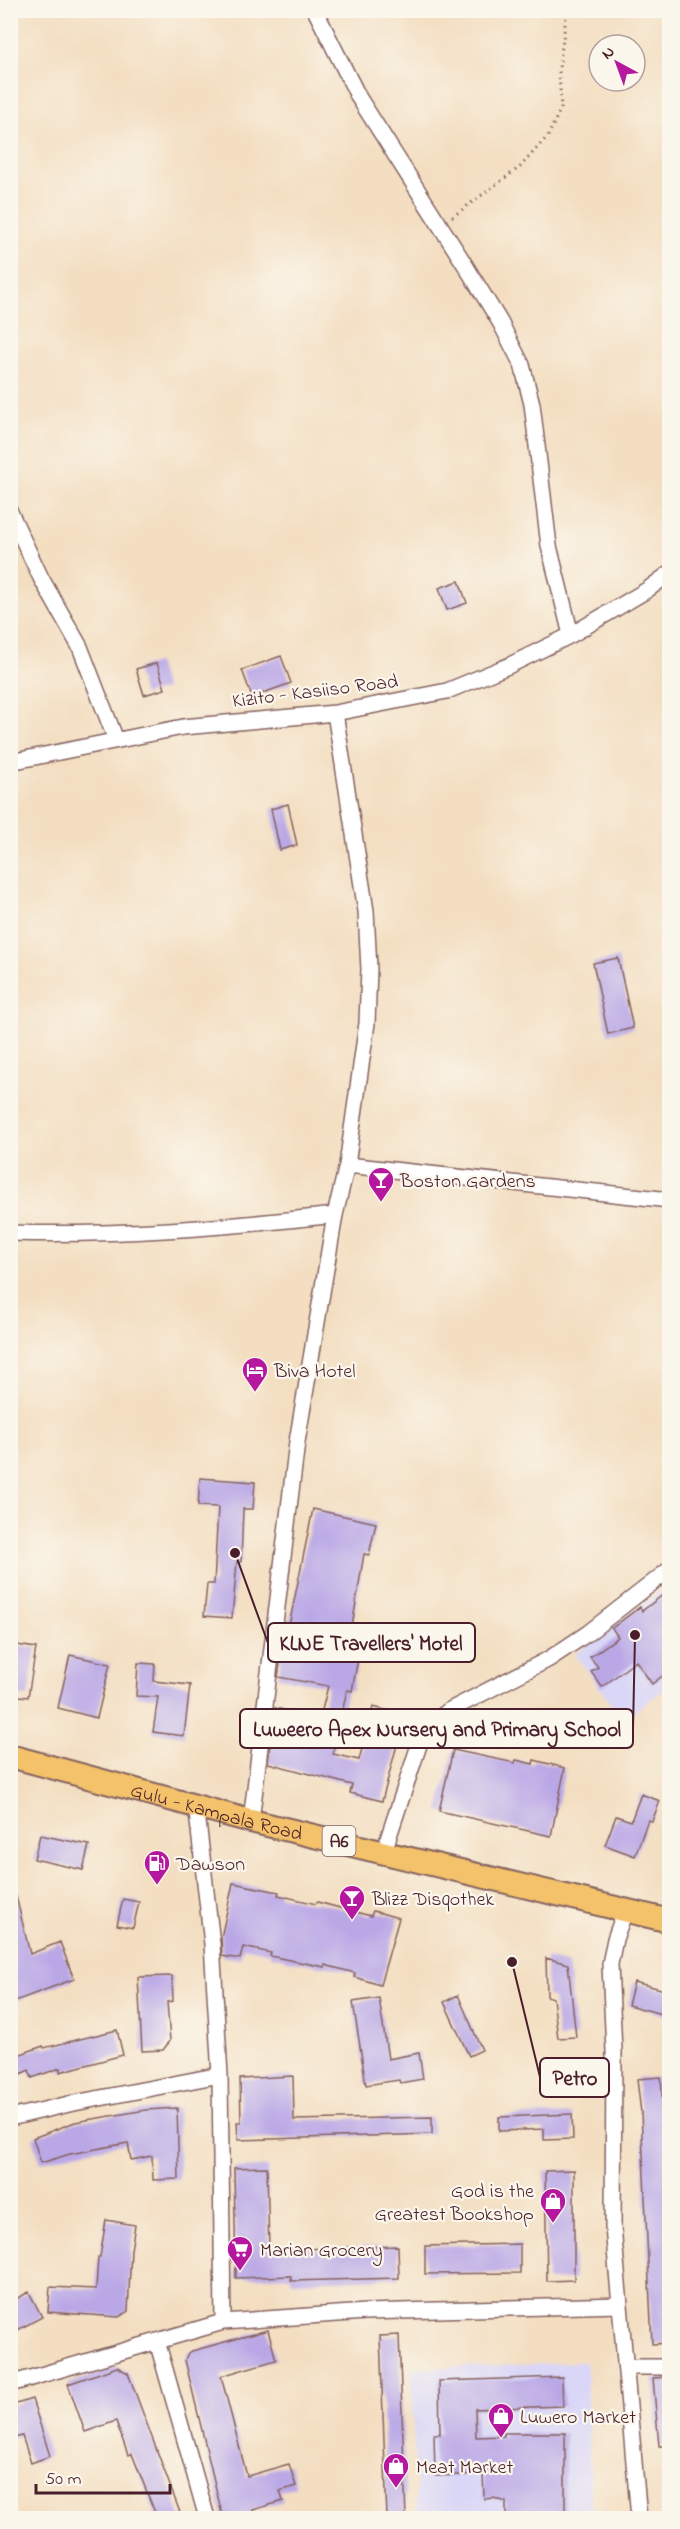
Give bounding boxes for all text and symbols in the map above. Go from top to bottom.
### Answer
north arrow [587,33,647,93]
text: N [597,40,621,66]
street label: Kizito - Kasiiso Road [231,668,400,717]
bar icon: Boston Gardens [366,1165,396,1203]
place label: Boston Gardens [399,1168,536,1197]
hotel icon: Biva Hotel [240,1355,270,1393]
place label: Biva Hotel [273,1358,356,1387]
callout: KLNE Travellers' Motel [268,1623,475,1662]
text: KLNE Travellers' Motel [280,1630,463,1660]
callout: Luweero Apex Nursery and Primary School [240,1709,633,1748]
text: Luweero Apex Nursery and Primary School [253,1716,622,1748]
street label: Gulu - Kampala Road [127,1777,305,1850]
road number: A6 [322,1826,356,1856]
fuel station icon: Dawson [142,1848,172,1886]
place label: Dawson [175,1851,245,1880]
bar icon: Blizz Disqothek [337,1883,367,1921]
place label: Blizz Disqothek [371,1886,494,1915]
callout: Petro [540,2058,609,2097]
text: Petro [553,2065,597,2095]
place label: God is the Greatest Bookshop [375,2178,534,2230]
shop icon: God is the Greatest Bookshop [538,2186,568,2224]
supermarket icon: Marian Grocery [225,2234,255,2272]
place label: Marian Grocery [260,2237,383,2266]
shop icon: Luwero Market [486,2401,516,2439]
place label: Luwero Market [520,2404,636,2433]
shop icon: Meat Market [381,2451,411,2489]
place label: Meat Market [416,2454,513,2483]
scale bar [36,2457,170,2495]
text: 50 m [45,2467,82,2493]

